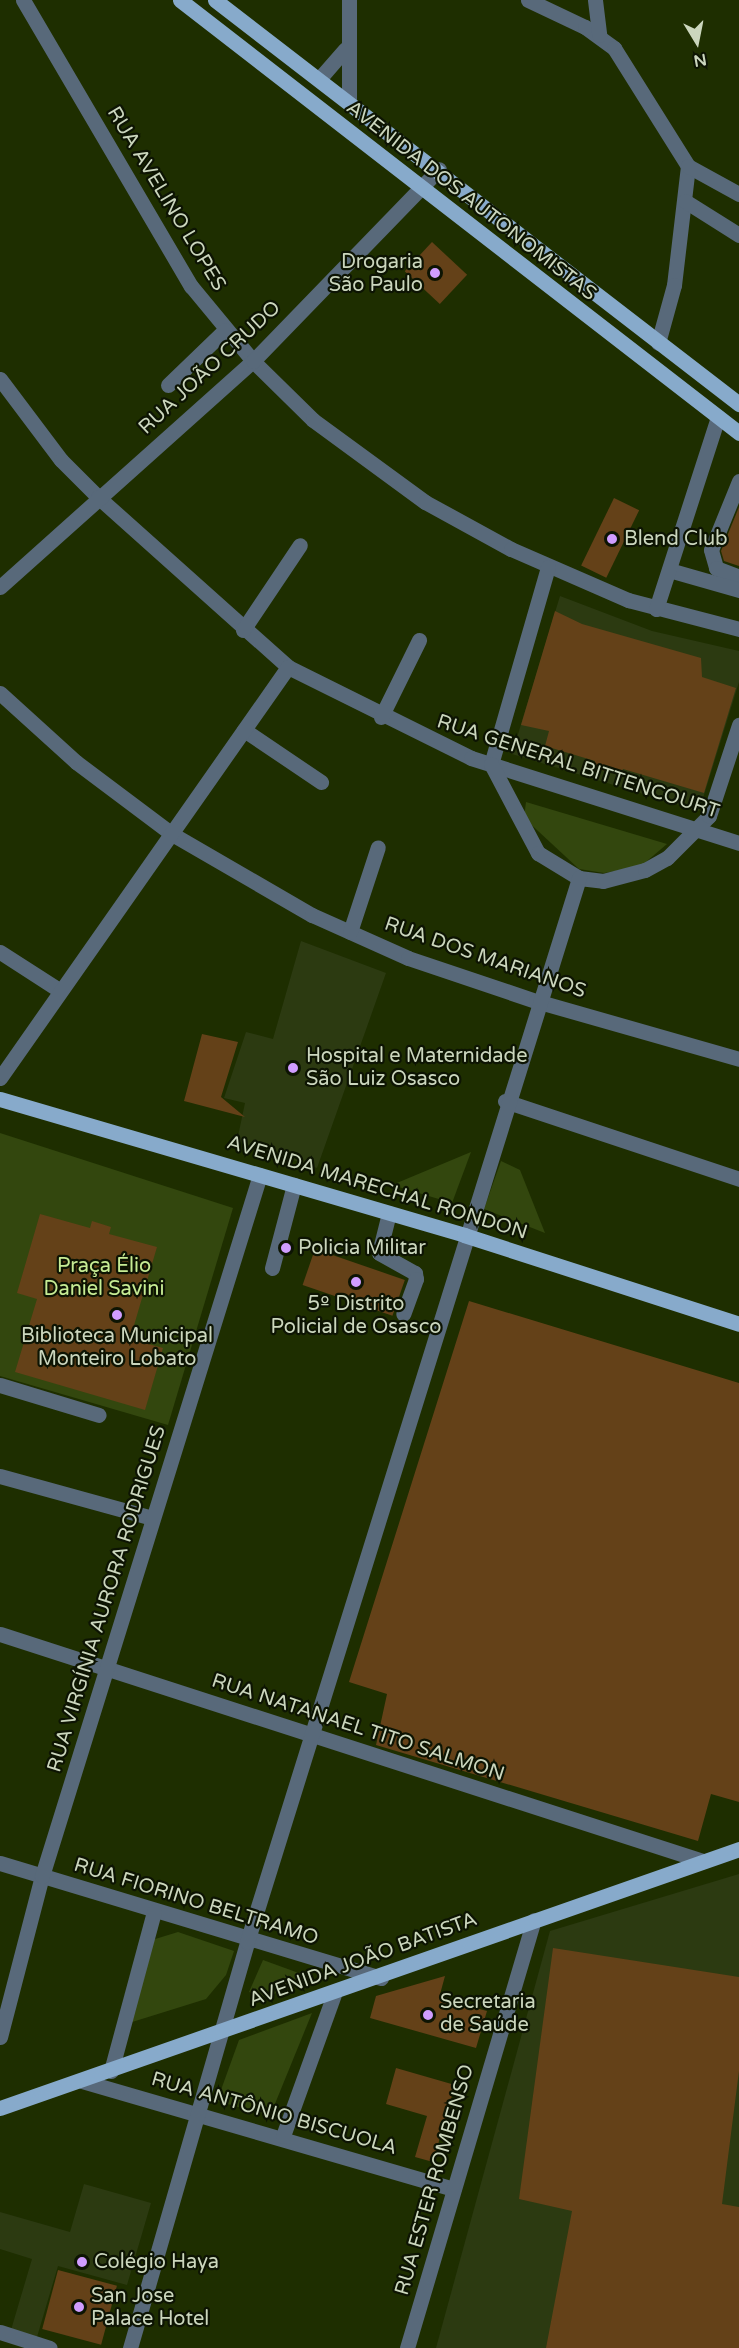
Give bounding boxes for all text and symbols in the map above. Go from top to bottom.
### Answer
north arrow [667,12,727,72]
text: N [692,49,708,71]
street label: AVENIDA DOS AUTONOMISTAS [341,96,601,306]
street label: RUA AVELINO LOPES [101,102,231,296]
place label: Drogaria São Paulo [329,250,423,297]
marker: Drogaria São Paulo [428,266,442,280]
street label: RUA JOÃO CRUDO [134,296,286,440]
place label: Blend Club [624,527,728,551]
marker: Blend Club [605,532,619,546]
street label: RUA GENERAL BITTENCOURT [434,710,722,824]
street label: RUA DOS MARIANOS [381,912,589,1004]
place label: Hospital e Maternidade São Luiz Osasco [306,1044,528,1091]
marker: Hospital e Maternidade São Luiz Osasco [284,1059,302,1077]
street label: AVENIDA MARECHAL RONDON [224,1131,530,1245]
place label: Policia Militar [298,1236,426,1260]
marker: Policia Militar [279,1241,293,1255]
park label: Praça Élio Daniel Savini [44,1254,164,1301]
marker: 5º Distrito Policial de Osasco [349,1275,363,1289]
place label: 5º Distrito Policial de Osasco [271,1292,441,1339]
marker: Biblioteca Municipal Monteiro Lobato [110,1308,124,1322]
place label: Biblioteca Municipal Monteiro Lobato [21,1324,213,1371]
street label: RUA VIRGÍNIA AURORA RODRIGUES [43,1423,171,1775]
street label: RUA NATANAEL TITO SALMON [209,1669,507,1787]
street label: RUA FIORINO BELTRAMO [71,1853,321,1951]
street label: AVENIDA JOÃO BATISTA [245,1907,481,2013]
place label: Secretaria de Saúde [440,1991,536,2038]
marker: Secretaria de Saúde [421,2008,435,2022]
street label: RUA ESTER ROMBENSO [391,2062,479,2298]
street label: RUA ANTÔNIO BISCUOLA [148,2067,400,2161]
place label: Colégio Haya [94,2250,219,2274]
marker: Colégio Haya [75,2255,89,2269]
place label: San Jose Palace Hotel [91,2284,209,2331]
marker: San Jose Palace Hotel [72,2300,86,2314]

